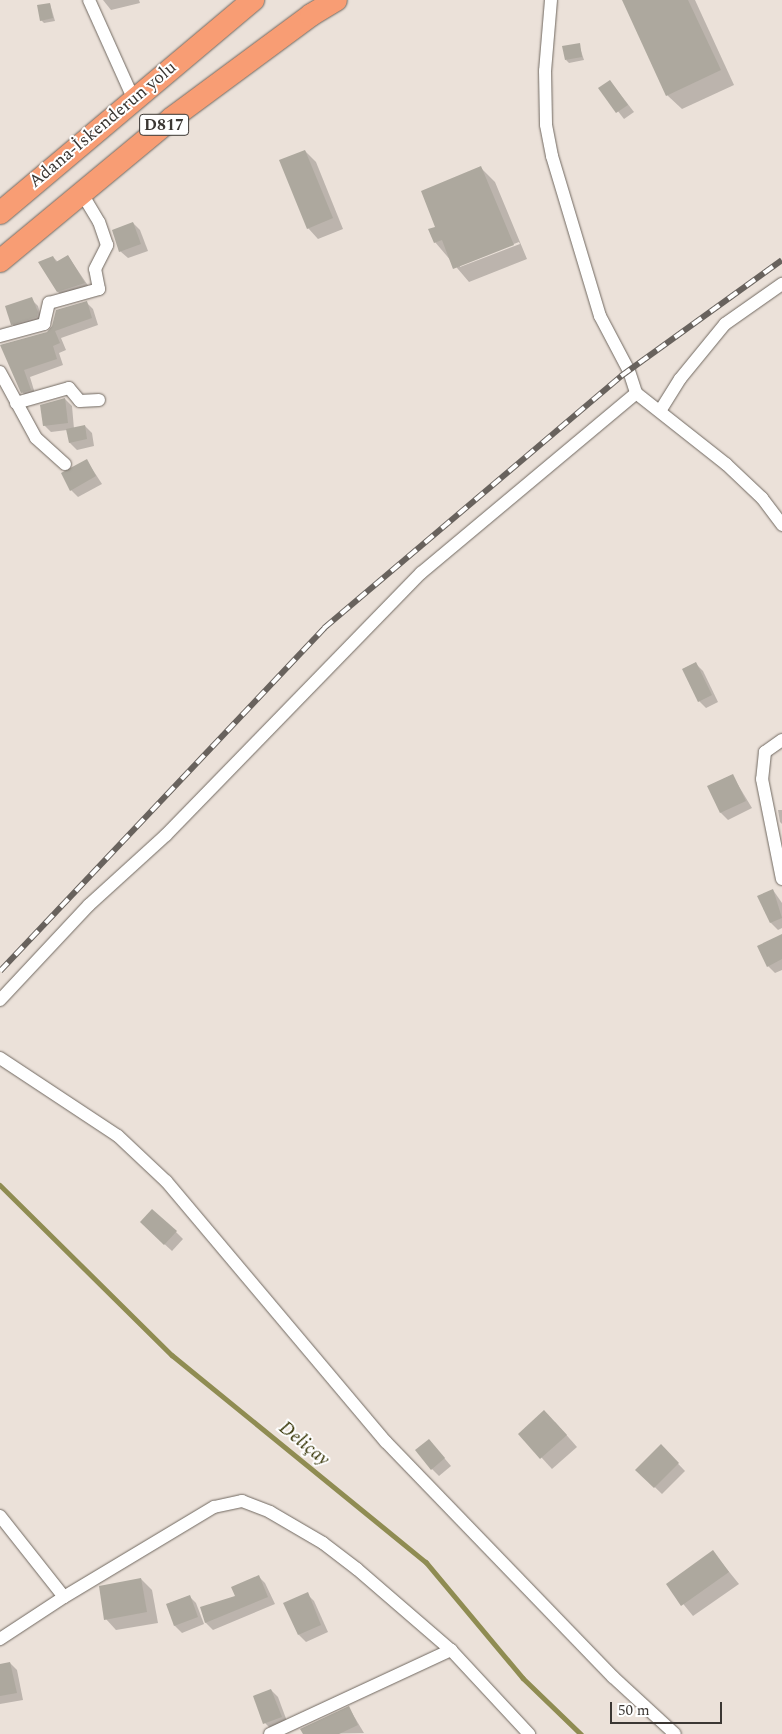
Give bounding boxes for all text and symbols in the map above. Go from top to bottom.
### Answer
street label: Adana-İskenderun yolu [25,57,181,193]
road number: D817 [139,112,189,138]
water label: Deliçay [274,1417,334,1471]
scale bar [612,1692,724,1724]
text: 50 m [618,1699,650,1722]

